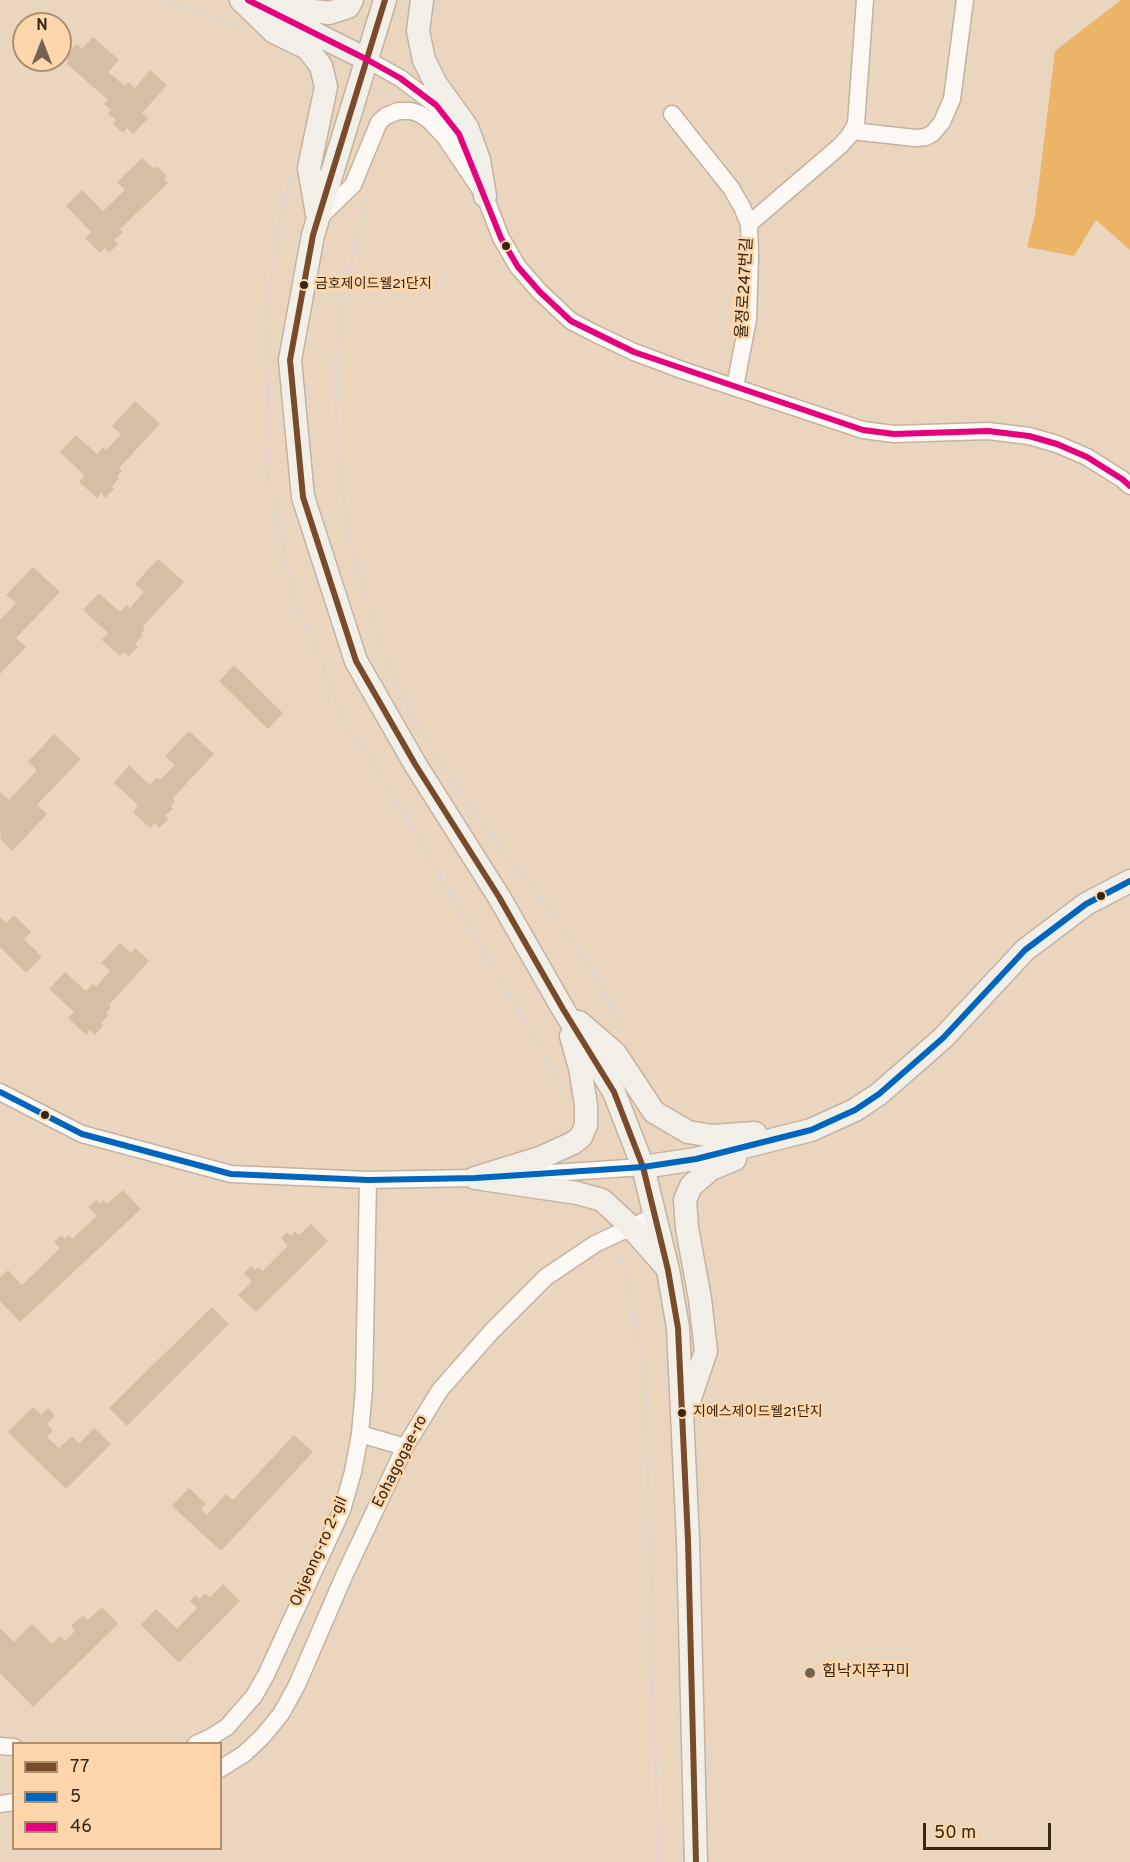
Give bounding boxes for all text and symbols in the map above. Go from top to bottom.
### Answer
north arrow [12,12,72,72]
text: N [36,16,48,36]
street label: 율정로247번길 [734,237,758,339]
unlabelled marker [500,240,512,252]
place label: 금호제이드웰21단지 [315,277,432,293]
marker: 금호제이드웰21단지 [298,279,310,291]
unlabelled marker [1095,890,1107,902]
unlabelled marker [39,1109,51,1121]
place label: 지에스제이드웰21단지 [693,1405,823,1421]
marker: 지에스제이드웰21단지 [676,1407,688,1419]
street label: Eohagogae-ro [369,1412,433,1512]
street label: Okjeong-ro 2-gil [287,1494,353,1610]
place label: 힘낙지쭈꾸미 [822,1663,910,1683]
marker: 힘낙지쭈꾸미 [803,1666,817,1680]
legend [12,1742,222,1850]
text: 77 [70,1756,89,1779]
text: 5 [70,1786,81,1809]
scale bar [926,1811,1054,1849]
text: 46 [70,1816,92,1839]
text: 50 m [934,1822,976,1845]

